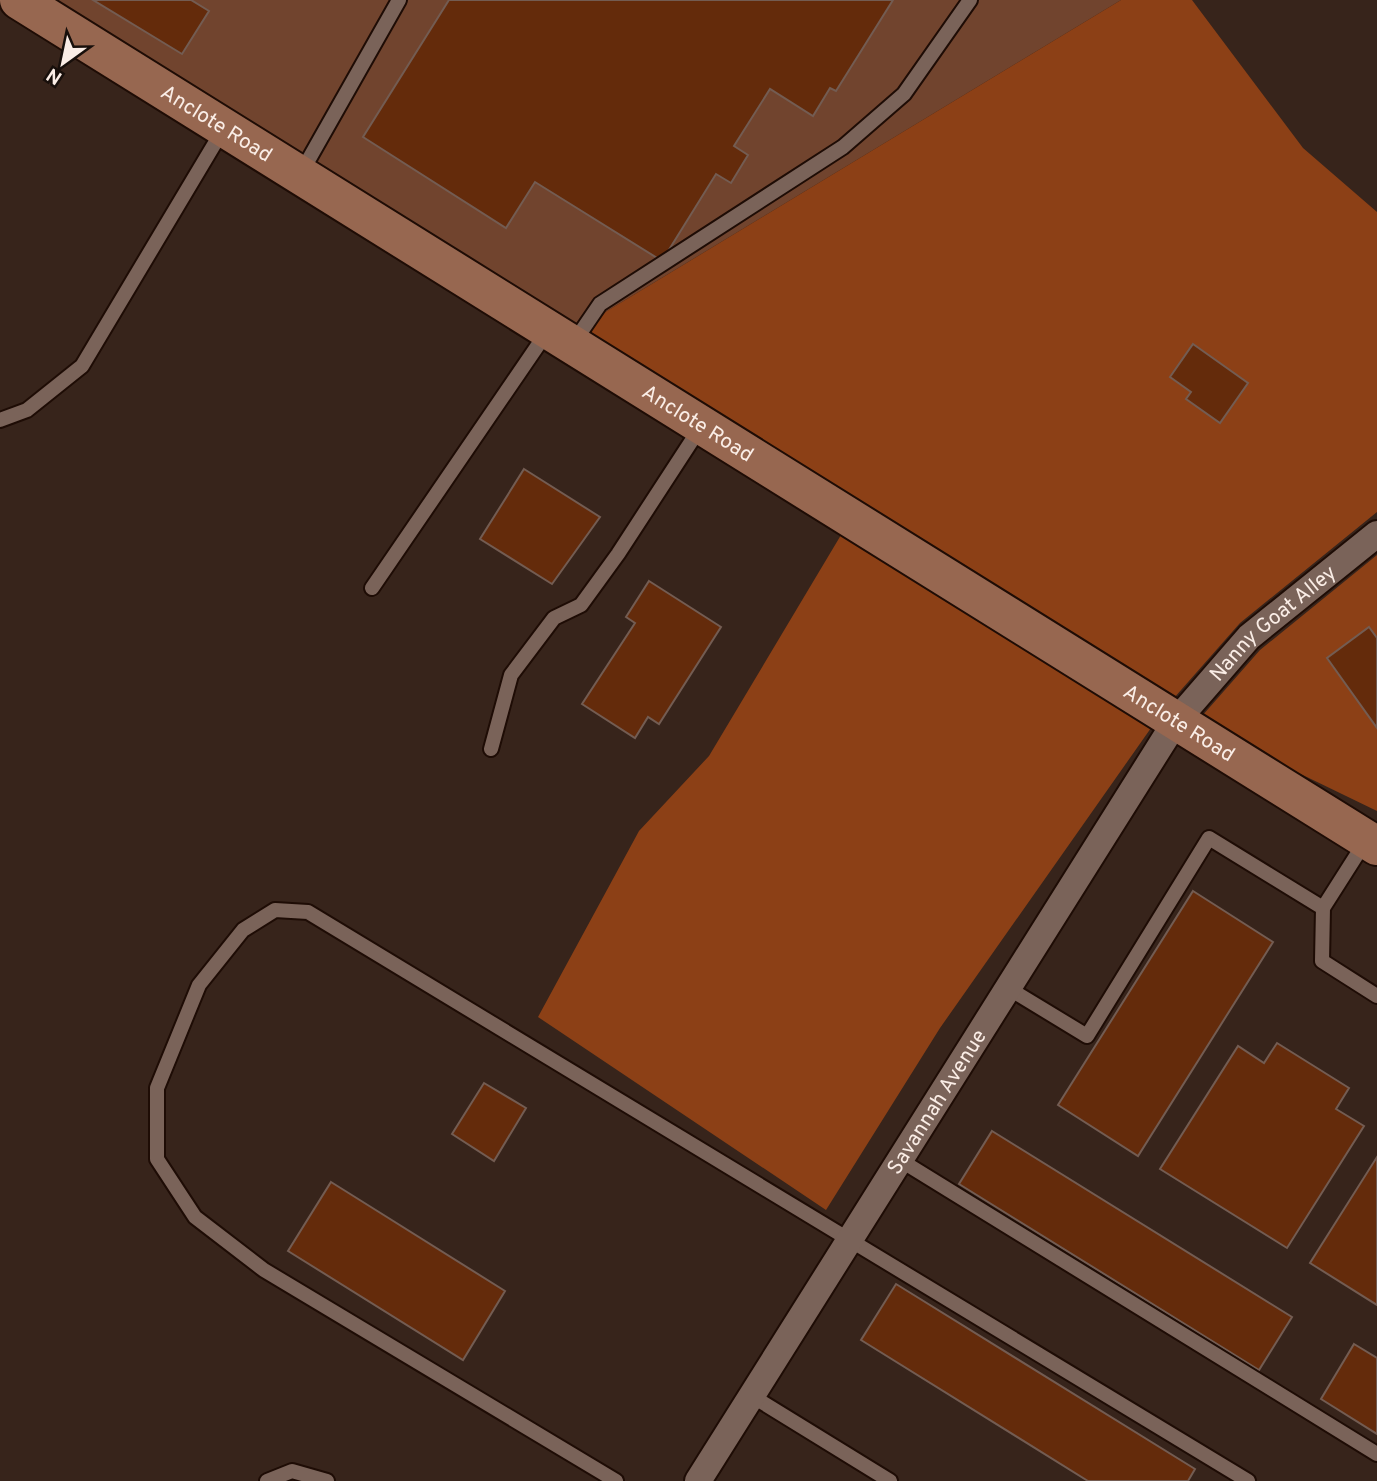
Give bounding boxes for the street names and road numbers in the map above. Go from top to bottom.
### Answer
street label: Anclote Road [155,80,277,169]
street label: Anclote Road [636,379,758,469]
street label: Nanny Goat Alley [1204,560,1342,688]
street label: Anclote Road [1118,679,1239,769]
street label: Savannah Avenue [882,1025,994,1180]

